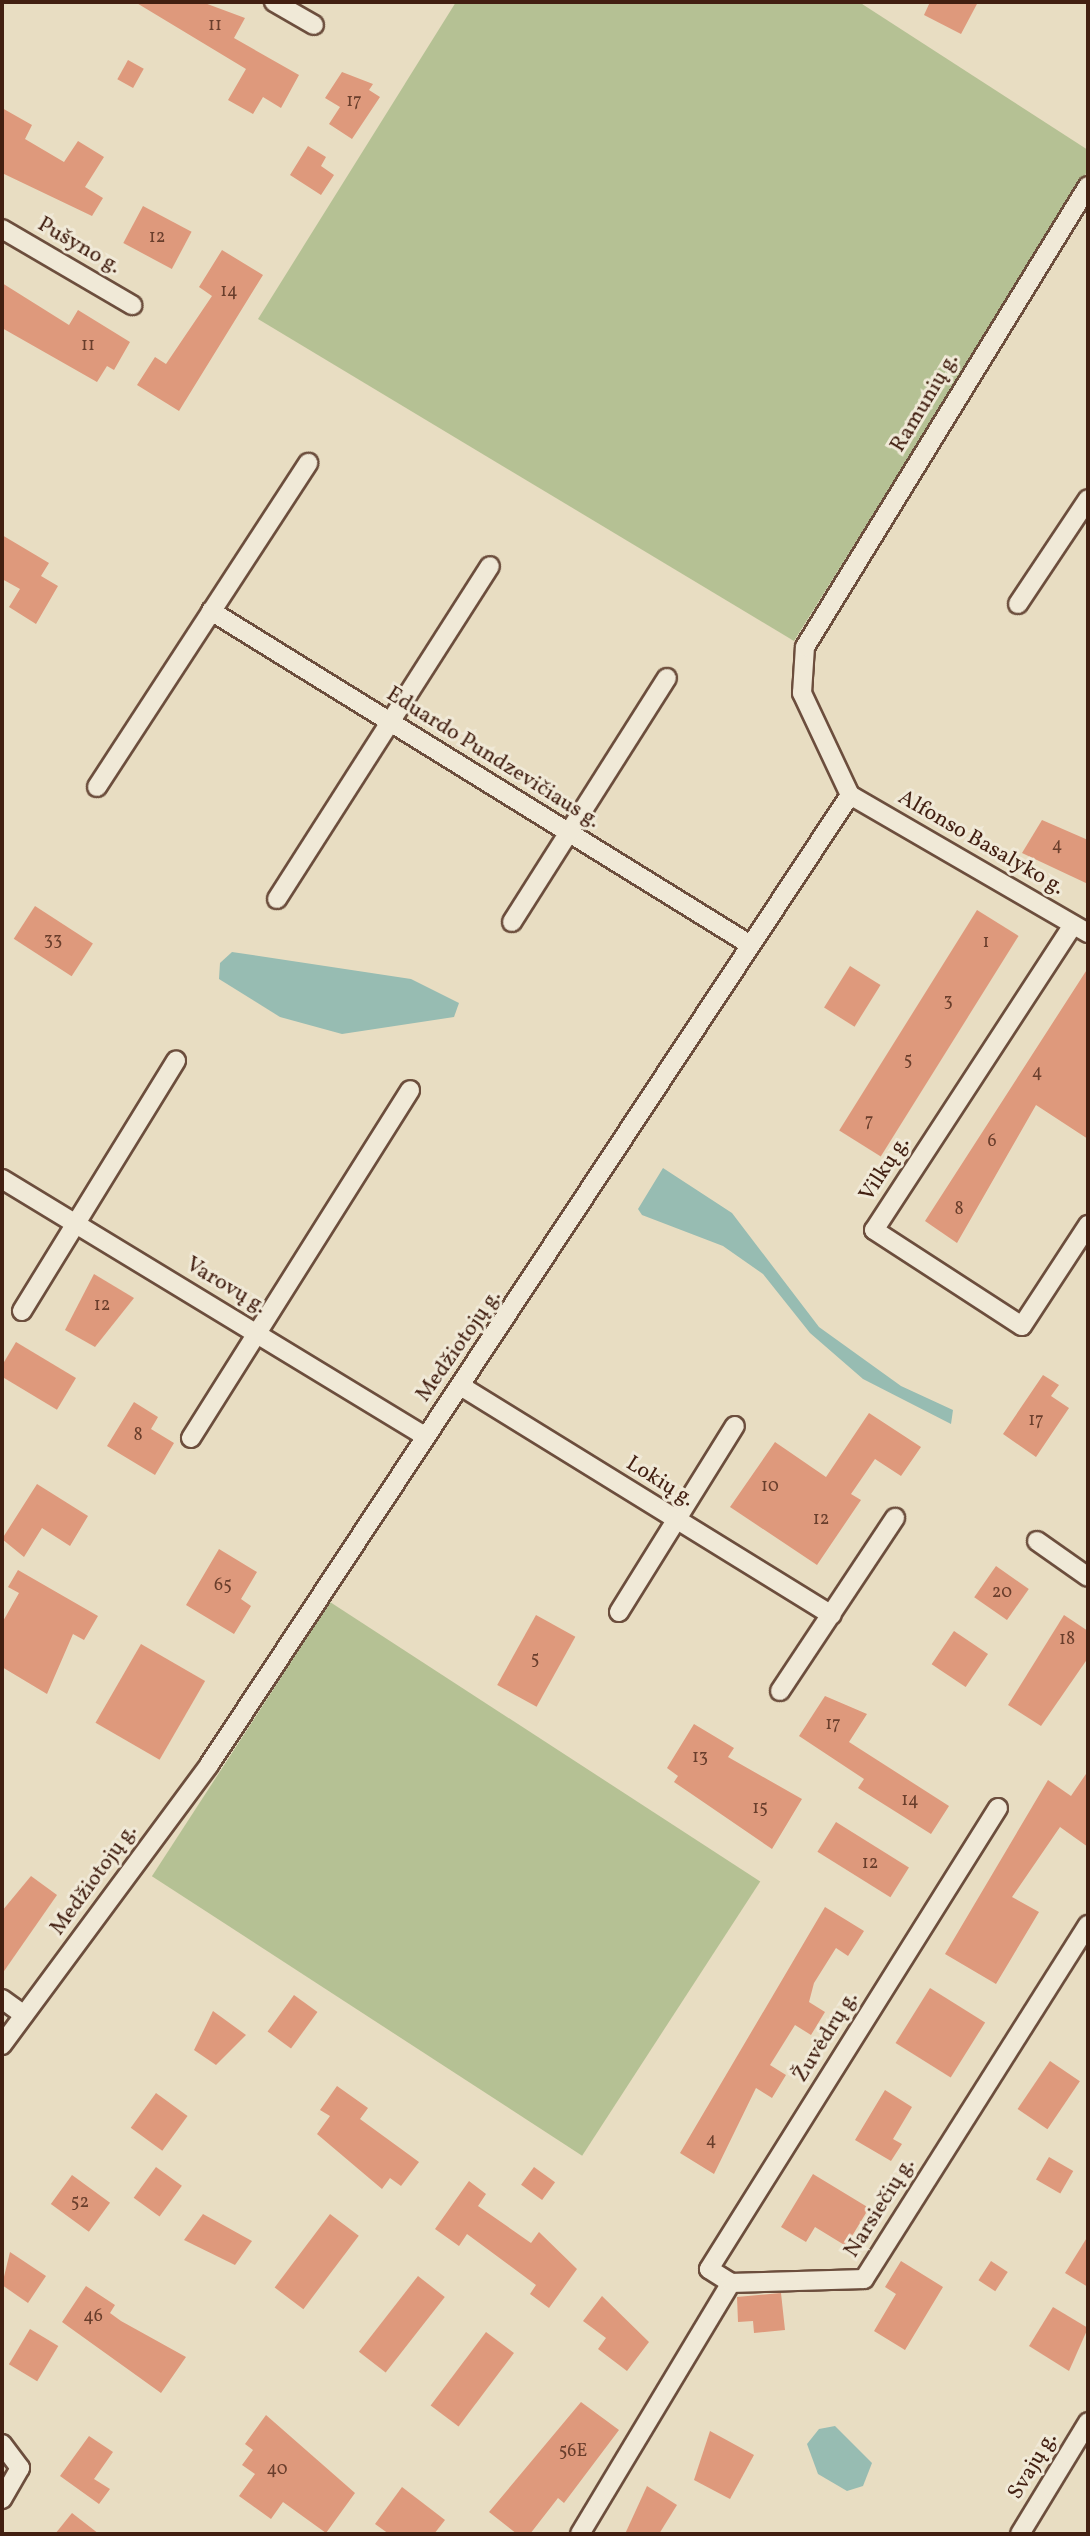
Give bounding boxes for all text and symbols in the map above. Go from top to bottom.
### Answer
house number: 11 [208,15,222,37]
house number: 17 [346,91,362,113]
street label: Pušyno g. [33,212,125,280]
house number: 12 [149,227,165,249]
house number: 14 [220,281,238,303]
house number: 11 [81,335,95,357]
street label: Ramunių g. [885,349,965,457]
street label: Eduardo Pundzevičiaus g. [381,681,605,835]
street label: Alfonso Basalyko g. [893,785,1069,901]
house number: 4 [1052,835,1062,857]
house number: 33 [44,930,62,952]
house number: 1 [983,932,989,954]
house number: 3 [943,991,953,1013]
house number: 5 [904,1050,912,1072]
house number: 4 [1032,1062,1042,1084]
house number: 7 [865,1111,873,1133]
street label: Vilkų g. [854,1131,916,1207]
house number: 6 [987,1131,997,1153]
house number: 8 [954,1199,964,1221]
street label: Varovų g. [181,1252,271,1320]
street label: Medžiotojų g. [411,1285,507,1407]
house number: 12 [94,1295,110,1317]
house number: 17 [1028,1410,1044,1432]
house number: 8 [133,1425,143,1447]
street label: Lokių g. [621,1451,699,1513]
house number: 10 [761,1476,779,1498]
house number: 12 [813,1509,829,1531]
house number: 65 [214,1575,232,1597]
house number: 20 [992,1582,1012,1604]
house number: 18 [1059,1629,1075,1651]
house number: 5 [531,1649,539,1671]
house number: 17 [825,1714,841,1736]
house number: 13 [692,1747,708,1769]
house number: 14 [901,1790,919,1812]
house number: 15 [752,1798,768,1820]
street label: Medžiotojų g. [45,1819,143,1941]
house number: 12 [862,1853,878,1875]
street label: Žuvėdrų g. [788,1987,864,2087]
house number: 4 [706,2130,716,2152]
street label: Narsiečių g. [839,2153,921,2263]
house number: 52 [71,2192,89,2214]
house number: 46 [83,2306,103,2328]
street label: Svajų g. [1003,2427,1063,2505]
house number: 56E [559,2441,587,2463]
house number: 40 [266,2459,288,2481]

